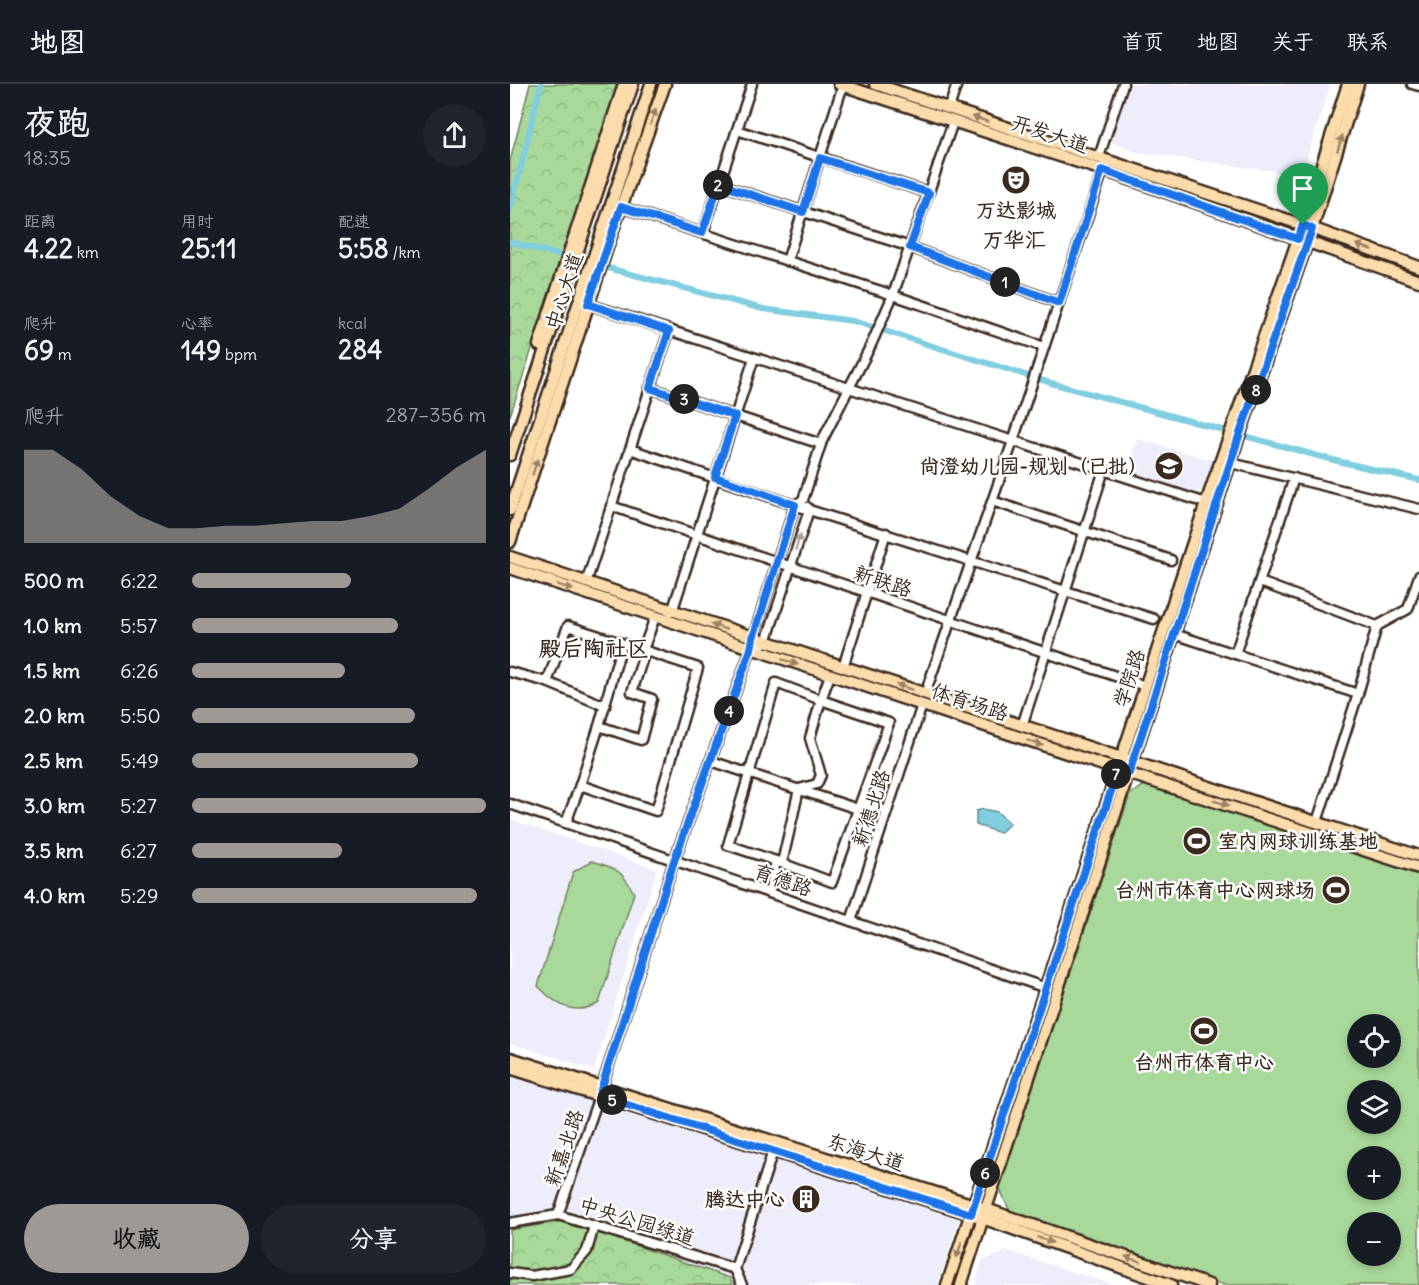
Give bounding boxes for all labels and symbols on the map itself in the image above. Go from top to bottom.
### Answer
one-way arrow [649,107,659,125]
street label: 开发大道 [1008,109,1092,158]
one-way arrow [971,113,989,123]
one-way arrow [1336,134,1345,152]
pin [1277,163,1328,225]
theatre icon: 万达影城 [1000,164,1032,196]
pin: 2 [703,170,733,200]
place label: 万达影城 [976,197,1056,222]
district label: 万华汇 [983,226,1046,253]
one-way arrow [1355,242,1373,252]
street label: 中心大道 [539,249,588,333]
pin: 1 [990,267,1020,297]
pin: 8 [1241,375,1271,405]
pin: 3 [669,384,699,414]
school or university icon: 尚澄幼儿园-规划（已批） [1153,450,1185,482]
place label: 尚澄幼儿园-规划（已批） [919,453,1148,478]
one-way arrow [531,457,541,475]
one-way arrow [794,533,804,551]
street label: 新联路 [851,559,916,602]
one-way arrow [557,583,575,592]
one-way arrow [710,622,728,631]
district label: 殿后陶社区 [539,634,649,662]
street label: 学院路 [1107,645,1150,710]
one-way arrow [781,658,799,667]
street label: 体育场路 [928,677,1013,726]
one-way arrow [895,682,913,692]
pin: 4 [714,696,744,726]
one-way arrow [1026,738,1044,748]
pin: 7 [1101,759,1131,789]
street label: 新德北路 [846,765,895,850]
one-way arrow [1212,799,1230,808]
sports icon: 室内网球训练基地 [1181,825,1213,857]
place label: 室内网球训练基地 [1218,828,1378,853]
street label: 育德路 [751,858,817,901]
sports icon: 台州市体育中心网球场 [1320,874,1352,906]
place label: 台州市体育中心网球场 [1115,877,1315,902]
sports icon: 台州市体育中心 [1188,1015,1220,1047]
place label: 台州市体育中心 [1134,1049,1274,1074]
pin: 5 [597,1085,627,1115]
street label: 新嘉北路 [539,1105,589,1190]
street label: 东海大道 [824,1127,908,1176]
pin: 6 [970,1158,1000,1188]
building icon: 腾达中心 [790,1183,822,1215]
place label: 腾达中心 [705,1186,785,1211]
street label: 中央公园绿道 [576,1191,698,1250]
one-way arrow [1037,1236,1055,1246]
one-way arrow [954,1241,963,1259]
one-way arrow [1124,1254,1142,1264]

